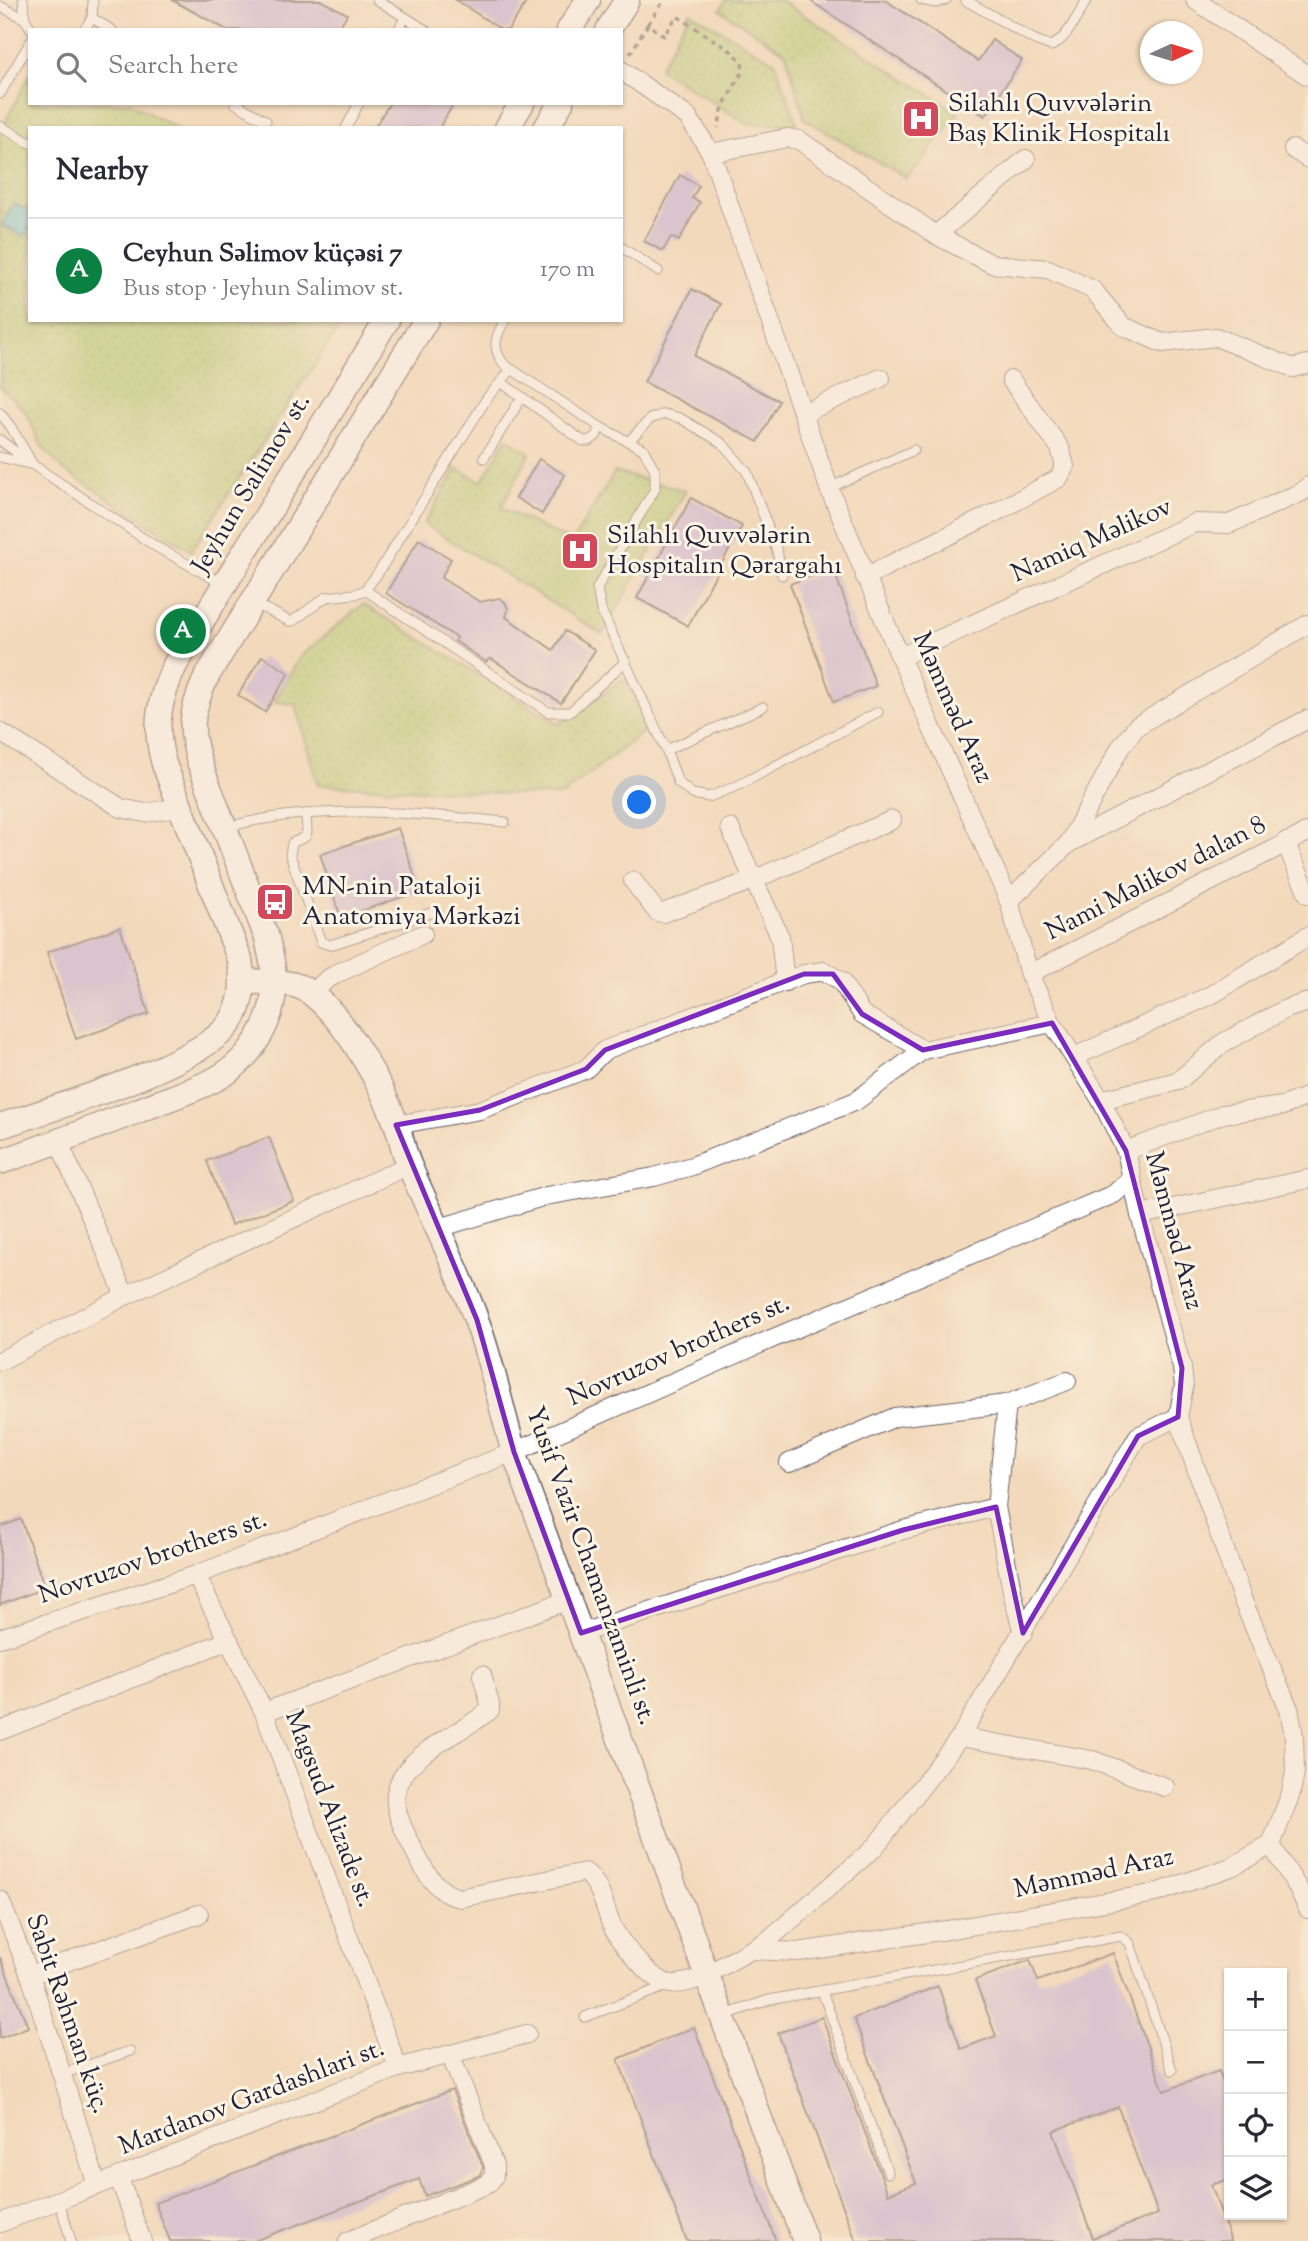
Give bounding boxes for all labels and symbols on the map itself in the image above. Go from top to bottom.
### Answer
north arrow [1140,21,1203,84]
place label: Silahlı Quvvələrin Baş Klinik Hospitalı [948,86,1170,153]
hospital icon: Silahlı Quvvələrin Baş Klinik Hospitalı [900,98,942,140]
street label: Jeyhun Salimov st. [182,387,321,583]
street label: Namiq Məlikov [1006,489,1179,593]
place label: Silahlı Quvvələrin Hospitalın Qərargahı [607,518,842,585]
hospital icon: Silahlı Quvvələrin Hospitalın Qərargahı [559,530,601,572]
pin: A [160,605,206,657]
street label: Məmməd Araz [902,626,1002,790]
your location [622,785,656,819]
street label: Nami Məlikov dalan 8 [1039,807,1273,951]
place label: MN-nin Pataloji Anatomiya Mərkəzi [302,869,521,936]
bus stop icon: MN-nin Pataloji Anatomiya Mərkəzi [254,881,296,923]
street label: Məmməd Araz [1134,1148,1212,1314]
street label: Novruzov brothers st. [562,1285,796,1417]
street label: Yusif Vazir Chamanzaminli st. [515,1402,665,1730]
street label: Novruzov brothers st. [34,1501,272,1615]
street label: Magsud Alizade st. [274,1705,384,1913]
street label: Məmməd Araz [1011,1839,1177,1909]
street label: Sabit Rəhman küç. [15,1909,119,2119]
street label: Mardanov Gardashlari st. [114,2030,390,2166]

